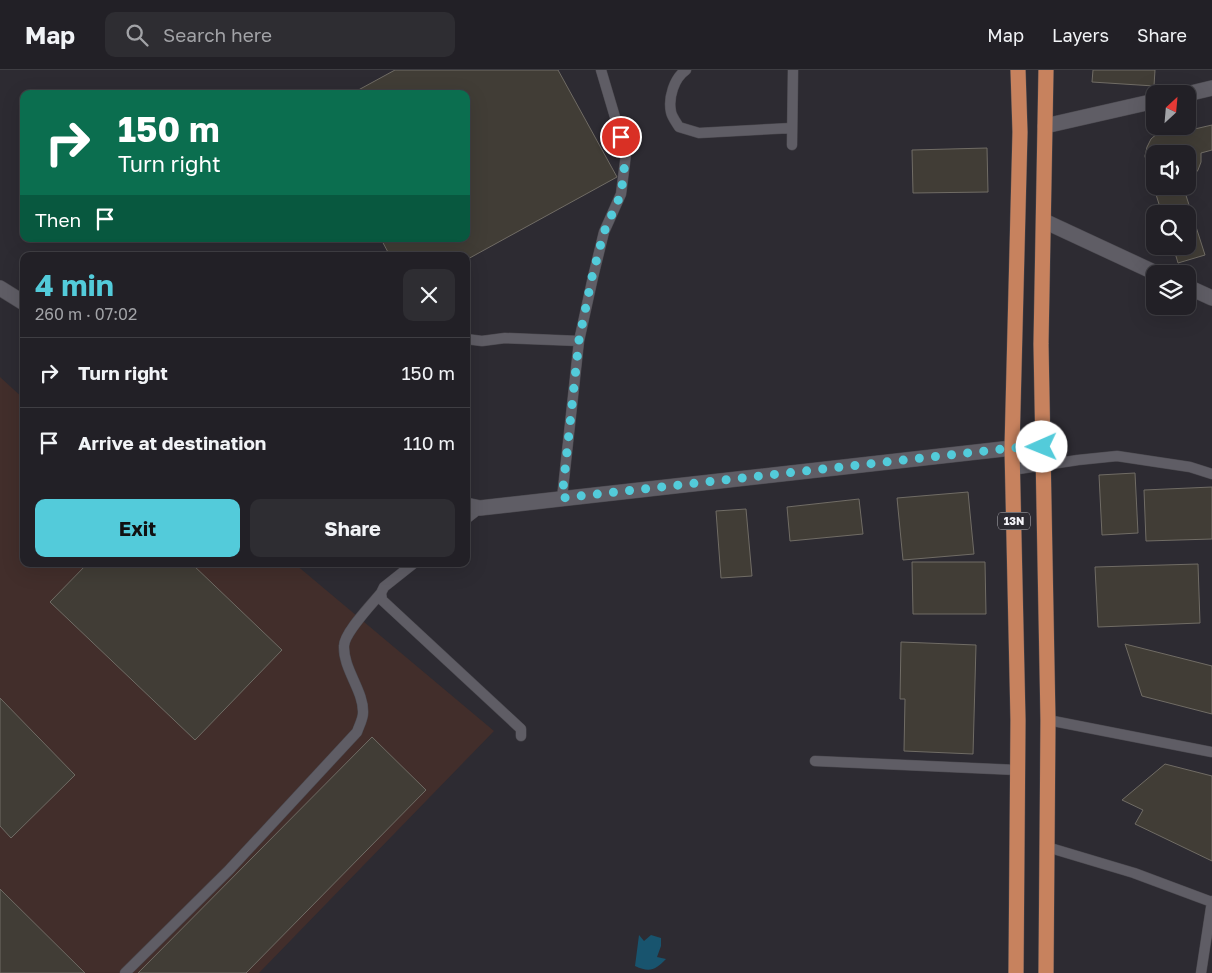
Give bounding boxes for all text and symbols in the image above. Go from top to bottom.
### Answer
search box [105,12,455,57]
text: Map [25,20,75,49]
icon: search [123,21,151,49]
text: Search here [163,23,272,46]
text: Map [987,24,1024,46]
text: Layers [1052,24,1109,46]
text: Share [1137,24,1187,46]
north arrow [1146,85,1196,135]
map controls [1146,85,1196,315]
text: 150 m [118,108,220,150]
icon: right [35,110,100,175]
pin [600,116,642,158]
icon: arrive [607,123,635,151]
button: sound [1146,145,1196,195]
text: Turn right [118,150,221,177]
icon: arrive [91,205,119,233]
button: search [1146,205,1196,255]
text: Then [35,208,81,231]
button: layers [1146,265,1196,315]
text: 4 min [35,267,114,303]
button: close [403,269,455,321]
text: 260 m · 07:02 [35,304,137,324]
icon: right [35,359,63,387]
text: Turn right [78,361,168,384]
text: 150 m [401,361,455,384]
position arrow [1015,420,1067,472]
icon: arrive [35,429,63,457]
text: Arrive at destination [78,431,266,454]
text: 110 m [403,431,455,454]
button: Exit [35,499,240,557]
button: Share [250,499,455,557]
road number: 13N [998,512,1030,530]

